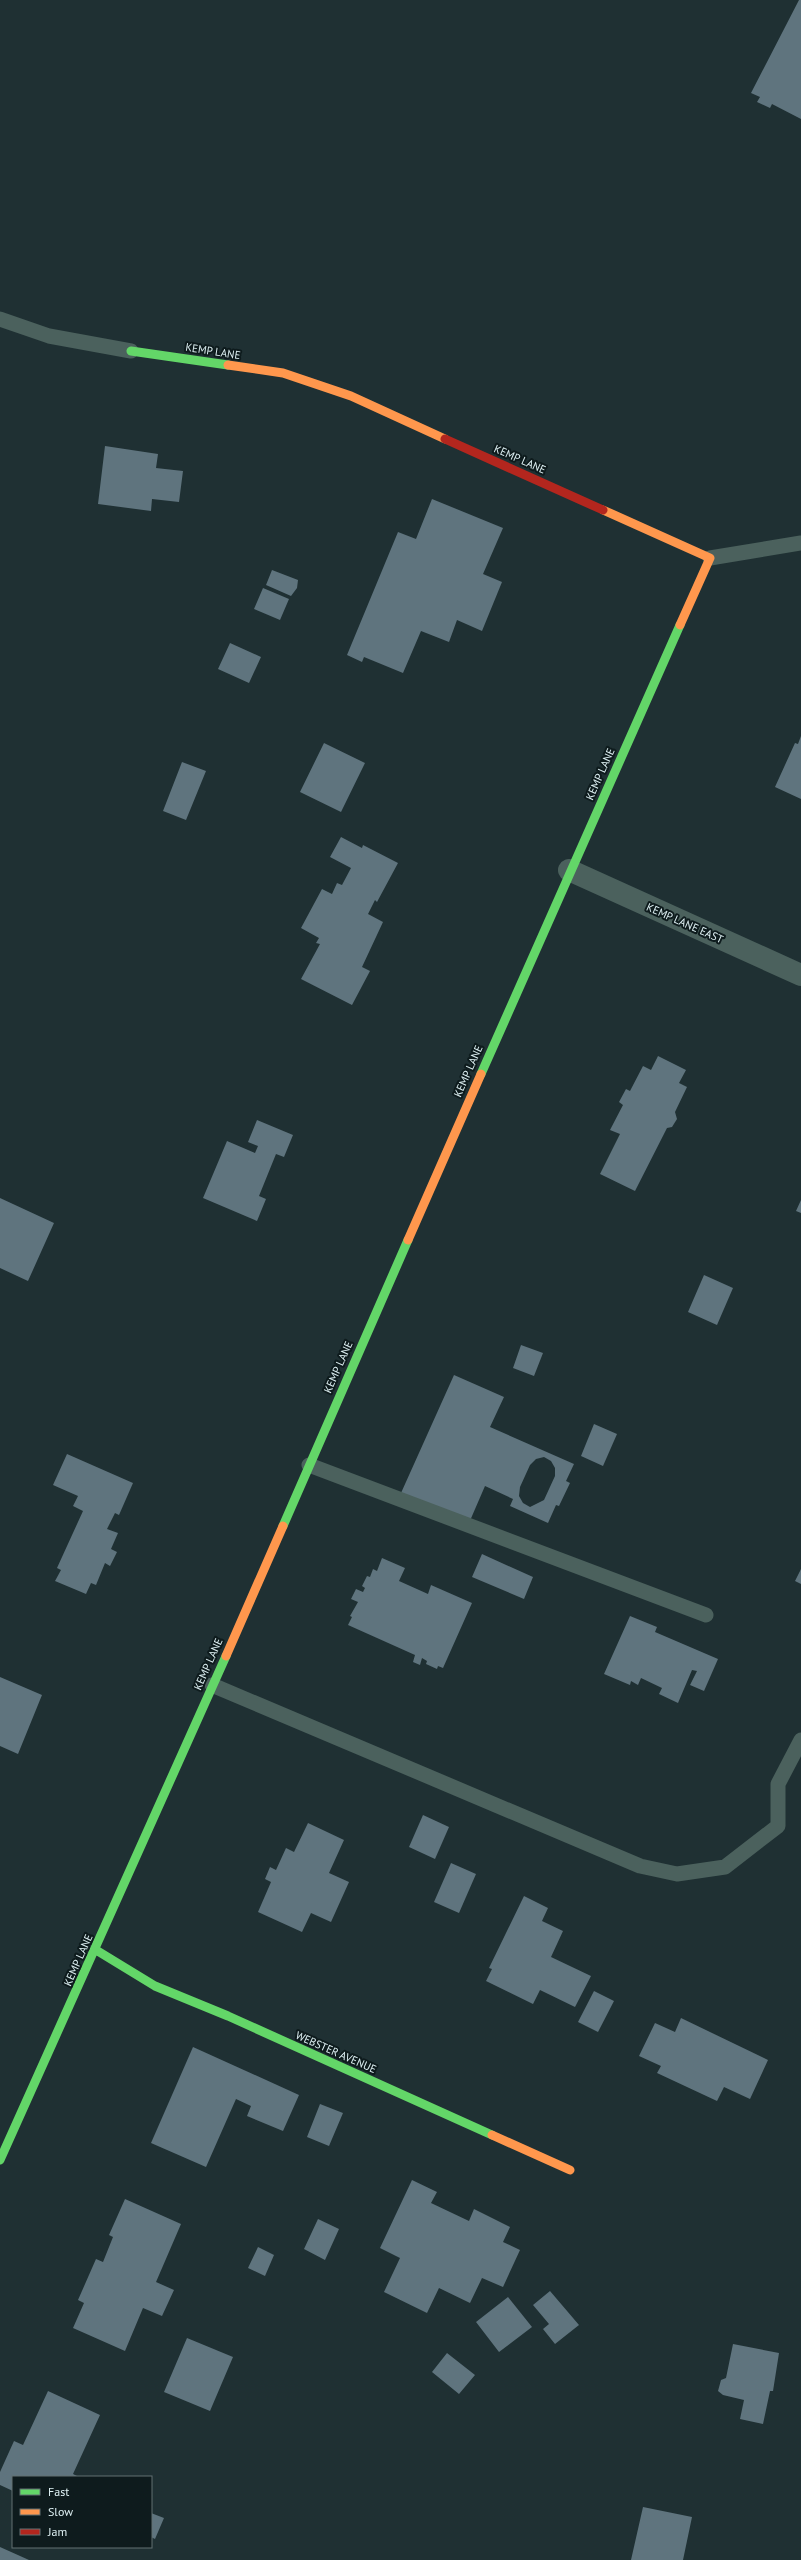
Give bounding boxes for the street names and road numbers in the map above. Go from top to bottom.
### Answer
street label: KEMP LANE [185,340,242,362]
street label: KEMP LANE [492,441,548,477]
street label: KEMP LANE [582,746,618,802]
street label: KEMP LANE EAST [644,900,726,946]
street label: KEMP LANE [450,1043,486,1099]
street label: KEMP LANE [320,1339,356,1395]
street label: KEMP LANE [190,1636,226,1692]
street label: KEMP LANE [60,1932,96,1988]
street label: WEBSTER AVENUE [293,2028,379,2076]

